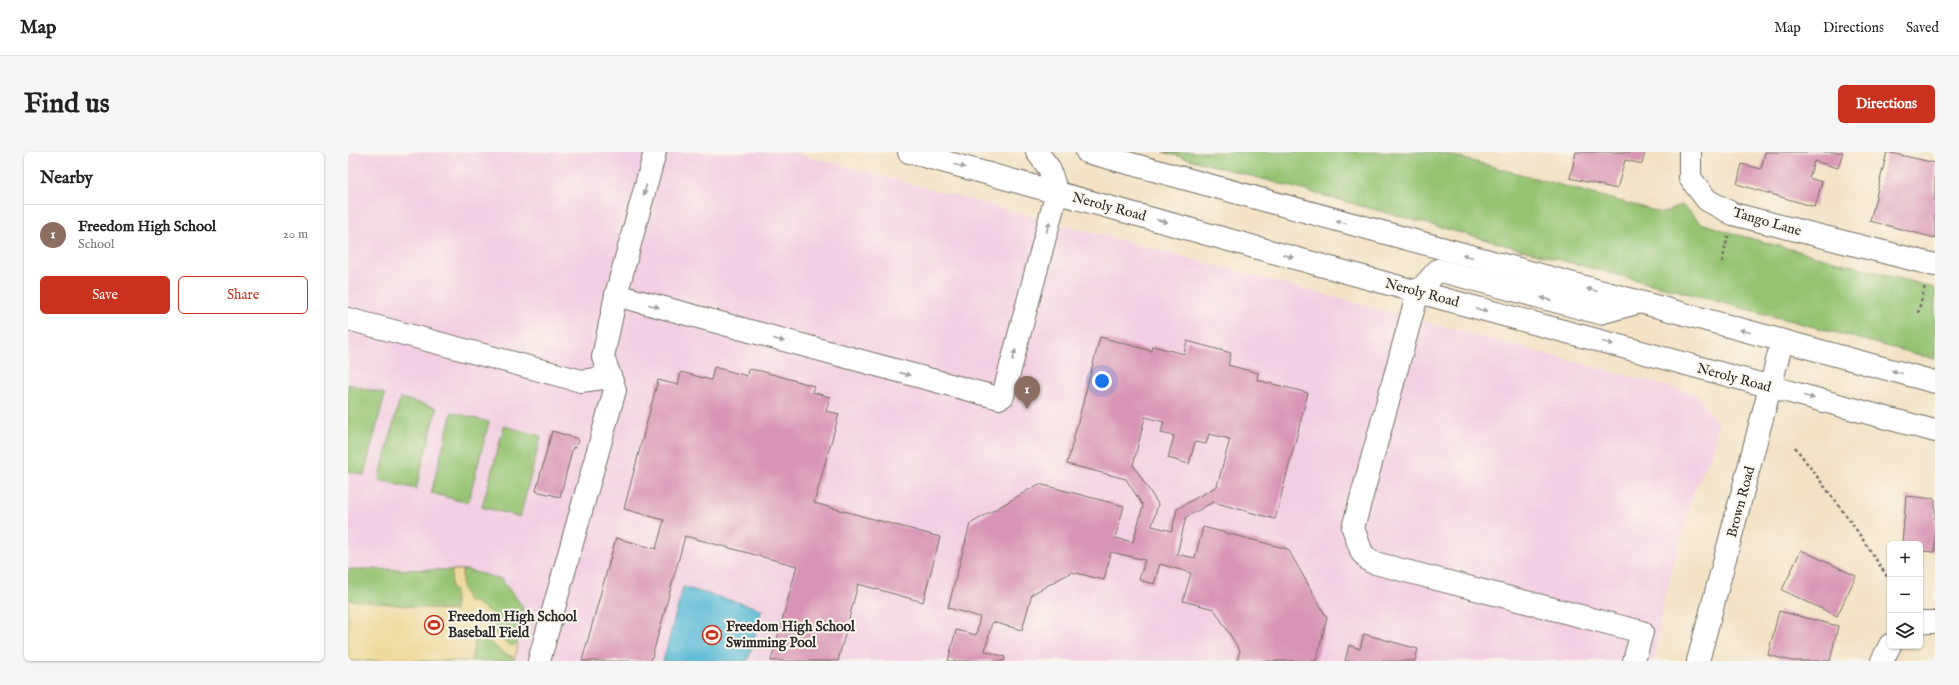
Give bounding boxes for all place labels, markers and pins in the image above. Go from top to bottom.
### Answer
pin: 1 [1014,376,1040,409]
place label: Freedom High School Baseball Field [448,608,578,642]
sports icon: Freedom High School Baseball Field [423,614,445,636]
place label: Freedom High School Swimming Pool [726,618,856,652]
sports icon: Freedom High School Swimming Pool [701,624,723,646]

